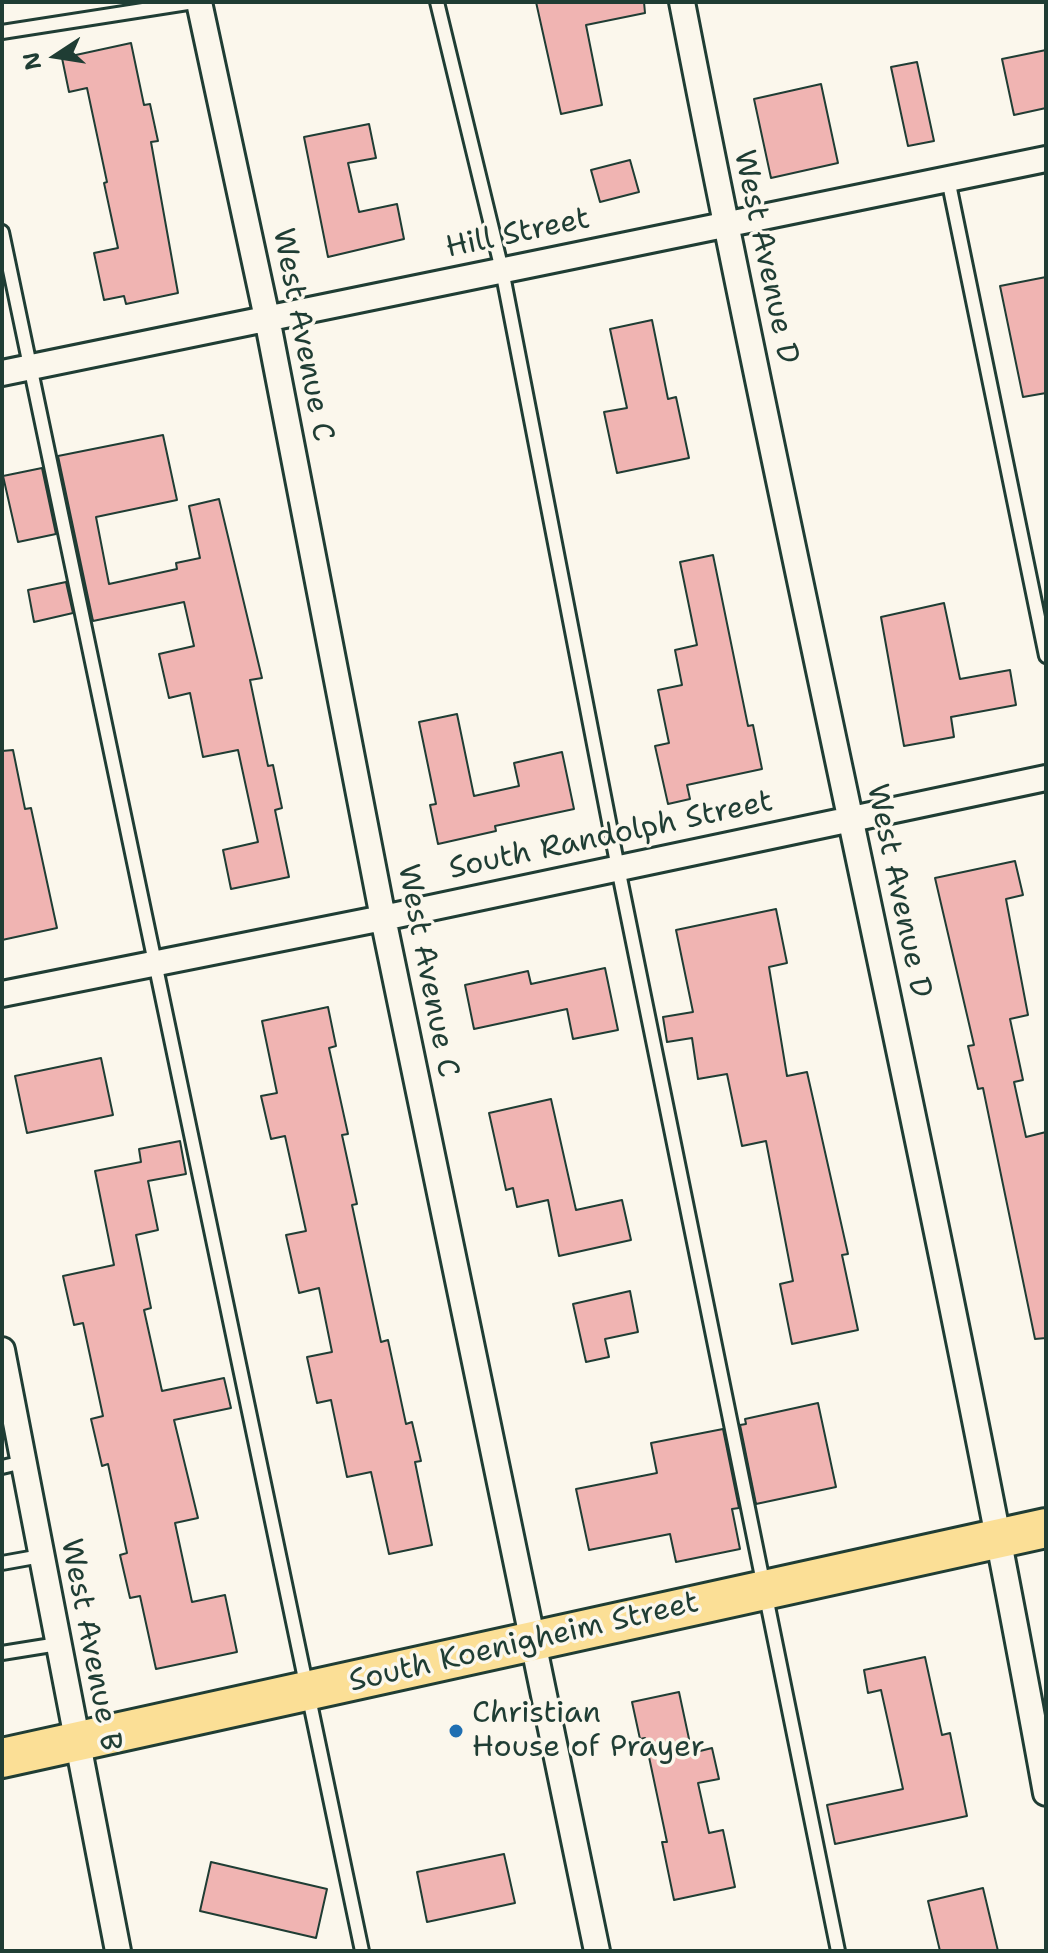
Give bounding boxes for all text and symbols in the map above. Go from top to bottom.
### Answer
north arrow [16,16,96,96]
text: N [16,50,48,73]
street label: West Avenue D [725,147,805,367]
street label: Hill Street [443,201,593,267]
street label: West Avenue C [264,225,340,445]
street label: West Avenue D [858,781,938,1001]
street label: South Randolph Street [446,784,776,888]
street label: West Avenue C [389,861,465,1081]
street label: West Avenue B [52,1536,128,1754]
street label: South Koenigheim Street [346,1585,702,1701]
place label: Christian House of Prayer [472,1696,705,1766]
marker: Christian House of Prayer [447,1722,465,1740]

